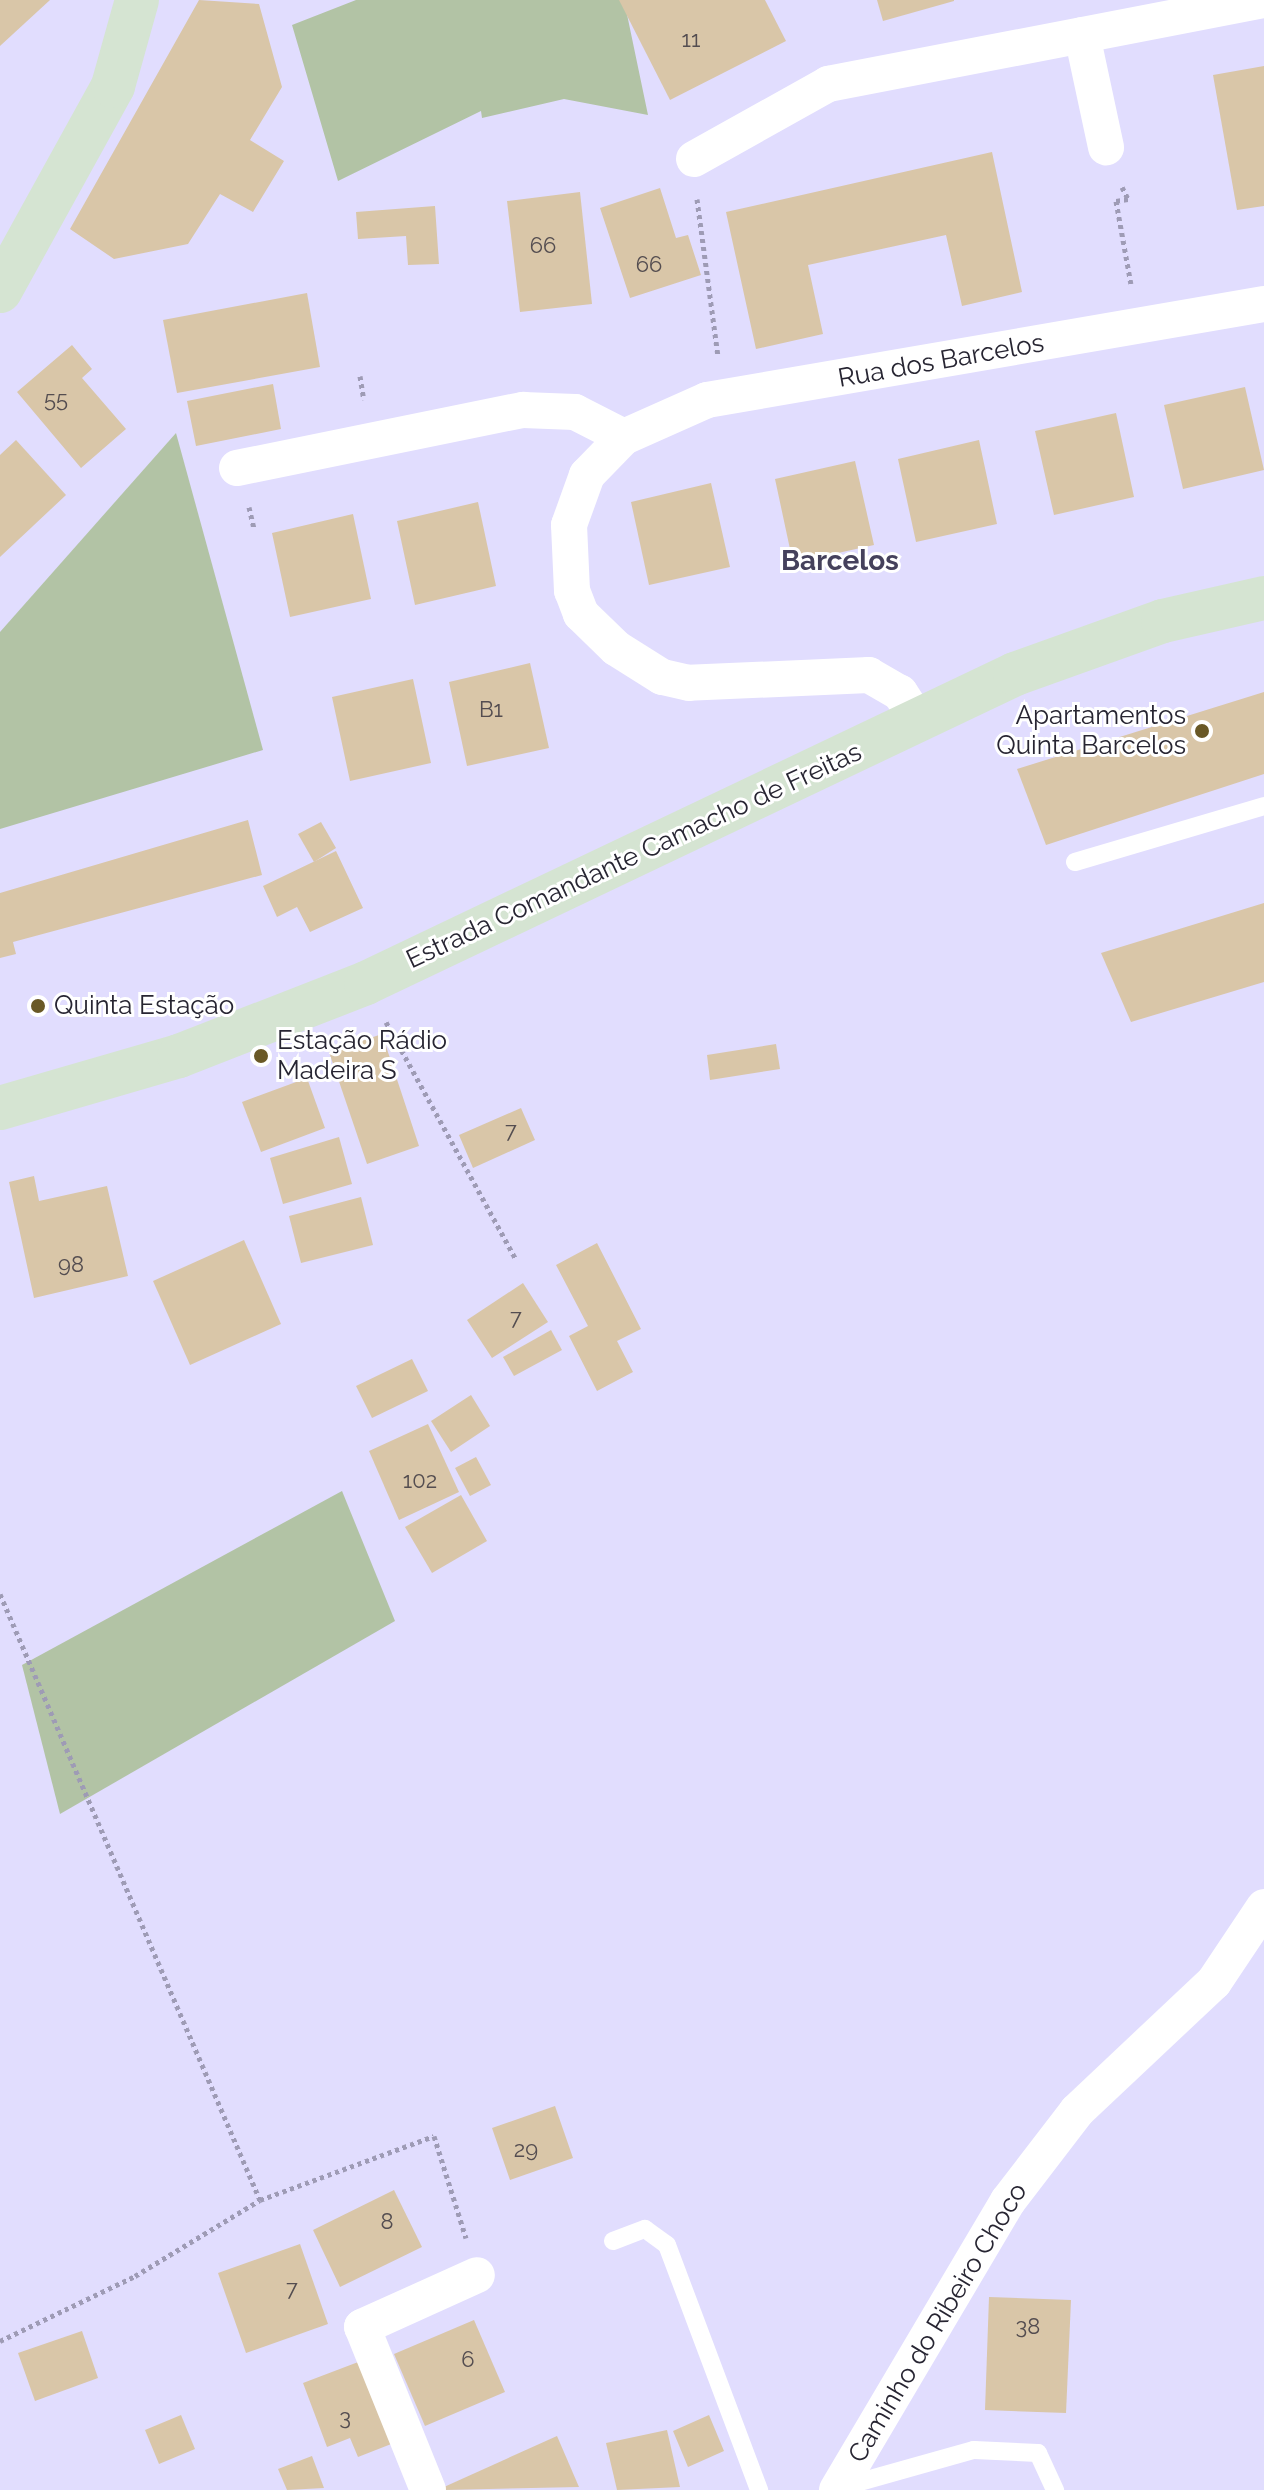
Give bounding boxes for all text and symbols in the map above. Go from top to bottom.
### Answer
house number: 11 [682,27,700,53]
house number: 66 [530,233,556,259]
house number: 66 [636,252,662,278]
street label: Rua dos Barcelos [836,328,1046,394]
house number: 55 [44,387,68,413]
district label: Barcelos [781,544,899,578]
house number: B1 [479,697,503,723]
place label: Apartamentos Quinta Barcelos [996,700,1186,762]
marker: Apartamentos Quinta Barcelos [1193,722,1211,740]
street label: Estrada Comandante Camacho de Freitas [401,737,867,975]
place label: Quinta Estação [54,990,234,1022]
marker: Quinta Estação [29,997,47,1015]
place label: Estação Rádio Madeira S [277,1025,447,1086]
marker: Estação Rádio Madeira S [252,1047,270,1065]
house number: 7 [505,1118,517,1144]
house number: 98 [58,1252,84,1278]
house number: 7 [510,1305,522,1331]
house number: 102 [403,1468,437,1494]
house number: 29 [514,2137,538,2163]
street label: Caminho do Ribeiro Choco [842,2178,1034,2468]
house number: 8 [380,2209,394,2235]
house number: 7 [286,2276,298,2302]
house number: 38 [1016,2314,1040,2340]
house number: 6 [461,2347,475,2373]
house number: 3 [339,2405,351,2431]

